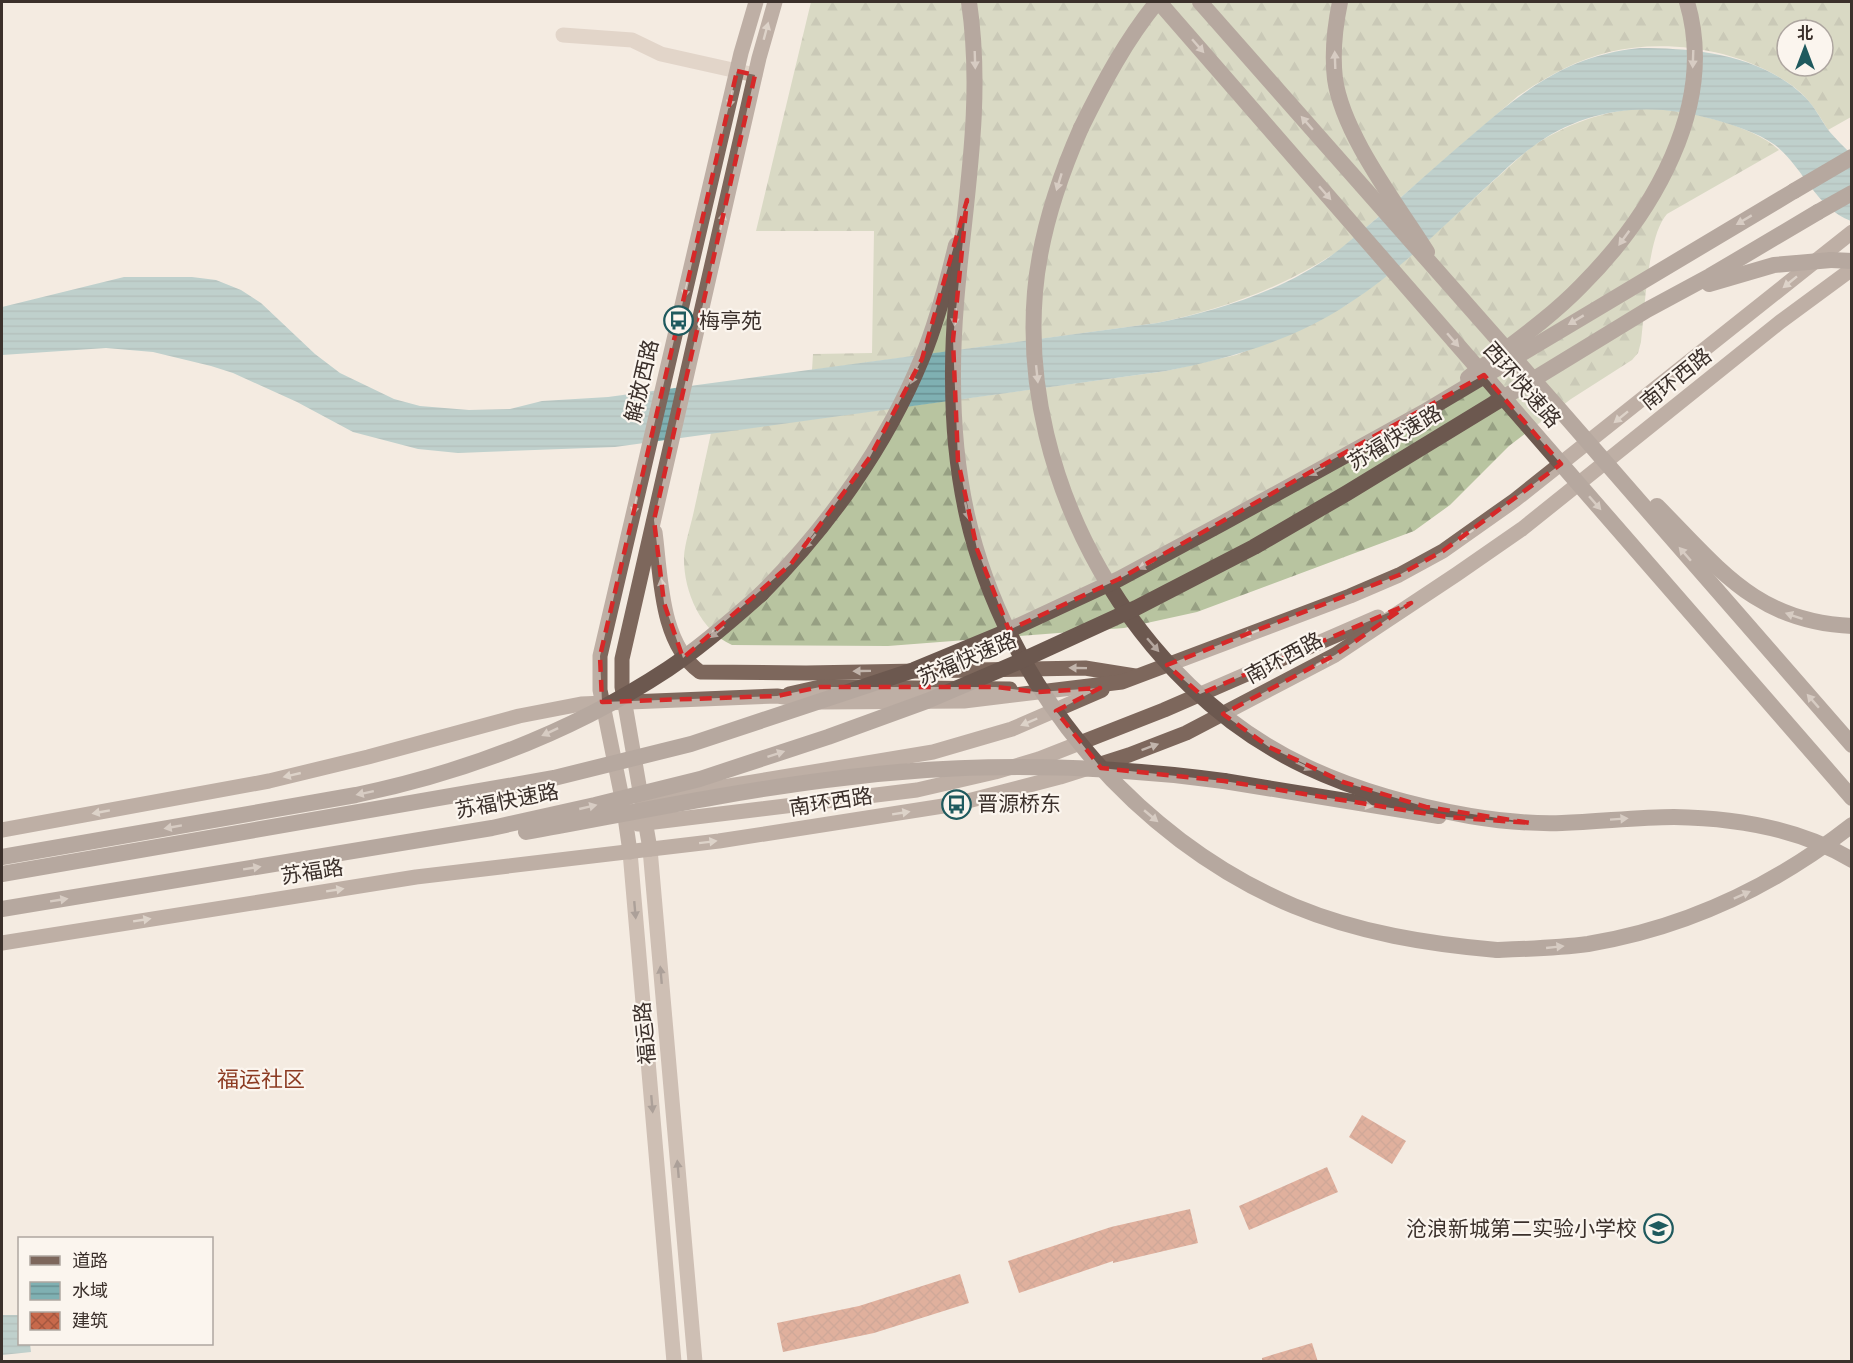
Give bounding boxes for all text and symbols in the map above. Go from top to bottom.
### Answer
north arrow [1775,18,1835,78]
one-way arrow [762,21,772,40]
text: 北 [1797,23,1813,45]
one-way arrow [1191,38,1204,54]
one-way arrow [970,50,979,69]
one-way arrow [1330,50,1339,69]
one-way arrow [1689,50,1698,69]
one-way arrow [725,90,735,108]
one-way arrow [1301,115,1314,131]
one-way arrow [1054,173,1063,191]
one-way arrow [1319,185,1332,201]
one-way arrow [718,211,727,230]
one-way arrow [1735,215,1752,225]
one-way arrow [1619,230,1631,245]
one-way arrow [1782,275,1797,288]
one-way arrow [680,279,690,298]
bus stop icon: 梅亭苑 [662,305,694,337]
place label: 梅亭苑 [699,307,762,335]
one-way arrow [950,307,960,326]
one-way arrow [1568,315,1584,326]
one-way arrow [1447,332,1460,348]
street label: 西环快速路 [1477,336,1567,434]
street label: 解放西路 [619,337,665,425]
street label: 南环西路 [1635,342,1717,416]
one-way arrow [1032,364,1042,383]
one-way arrow [909,368,918,385]
street label: 苏福快速路 [1343,399,1447,477]
one-way arrow [1613,410,1628,422]
one-way arrow [1308,466,1325,476]
one-way arrow [1588,495,1601,510]
one-way arrow [629,497,639,515]
one-way arrow [962,501,972,520]
one-way arrow [1458,529,1474,540]
one-way arrow [804,533,817,548]
one-way arrow [1679,547,1692,562]
one-way arrow [1137,560,1154,570]
one-way arrow [657,578,666,597]
one-way arrow [1785,611,1803,621]
one-way arrow [709,626,724,638]
street label: 苏福快速路 [913,626,1021,692]
street label: 南环西路 [1240,626,1328,690]
one-way arrow [1242,629,1260,639]
one-way arrow [1146,637,1159,652]
one-way arrow [1316,656,1333,665]
one-way arrow [1069,663,1088,673]
one-way arrow [853,666,872,676]
one-way arrow [1807,694,1820,709]
one-way arrow [1020,717,1038,727]
one-way arrow [541,728,559,737]
one-way arrow [1141,742,1159,751]
one-way arrow [767,749,785,758]
one-way arrow [1296,761,1313,770]
one-way arrow [283,771,301,781]
street label: 苏福快速路 [453,777,561,825]
street label: 南环西路 [787,782,875,822]
bus stop icon: 晋源桥东 [940,788,972,820]
one-way arrow [356,789,375,798]
place label: 晋源桥东 [977,790,1061,818]
one-way arrow [1355,801,1374,810]
one-way arrow [579,802,598,811]
one-way arrow [91,808,110,817]
one-way arrow [891,808,910,817]
one-way arrow [1143,809,1158,822]
one-way arrow [1609,815,1628,824]
one-way arrow [164,823,183,832]
one-way arrow [699,837,718,847]
street label: 苏福路 [279,853,345,891]
one-way arrow [242,863,261,872]
one-way arrow [325,885,344,894]
one-way arrow [1733,890,1751,900]
one-way arrow [50,895,69,904]
one-way arrow [630,900,640,919]
one-way arrow [133,916,152,925]
one-way arrow [1546,942,1565,952]
one-way arrow [656,965,666,984]
street label: 福运路 [628,1000,662,1066]
district label: 福运社区 [217,1065,305,1095]
one-way arrow [647,1095,657,1114]
one-way arrow [673,1159,683,1178]
school or university icon: 沧浪新城第二实验小学校 [1642,1213,1674,1245]
place label: 沧浪新城第二实验小学校 [1406,1215,1637,1243]
legend [18,1237,213,1345]
text: 道路 [72,1249,108,1273]
text: 水域 [72,1279,108,1303]
text: 建筑 [72,1309,108,1333]

